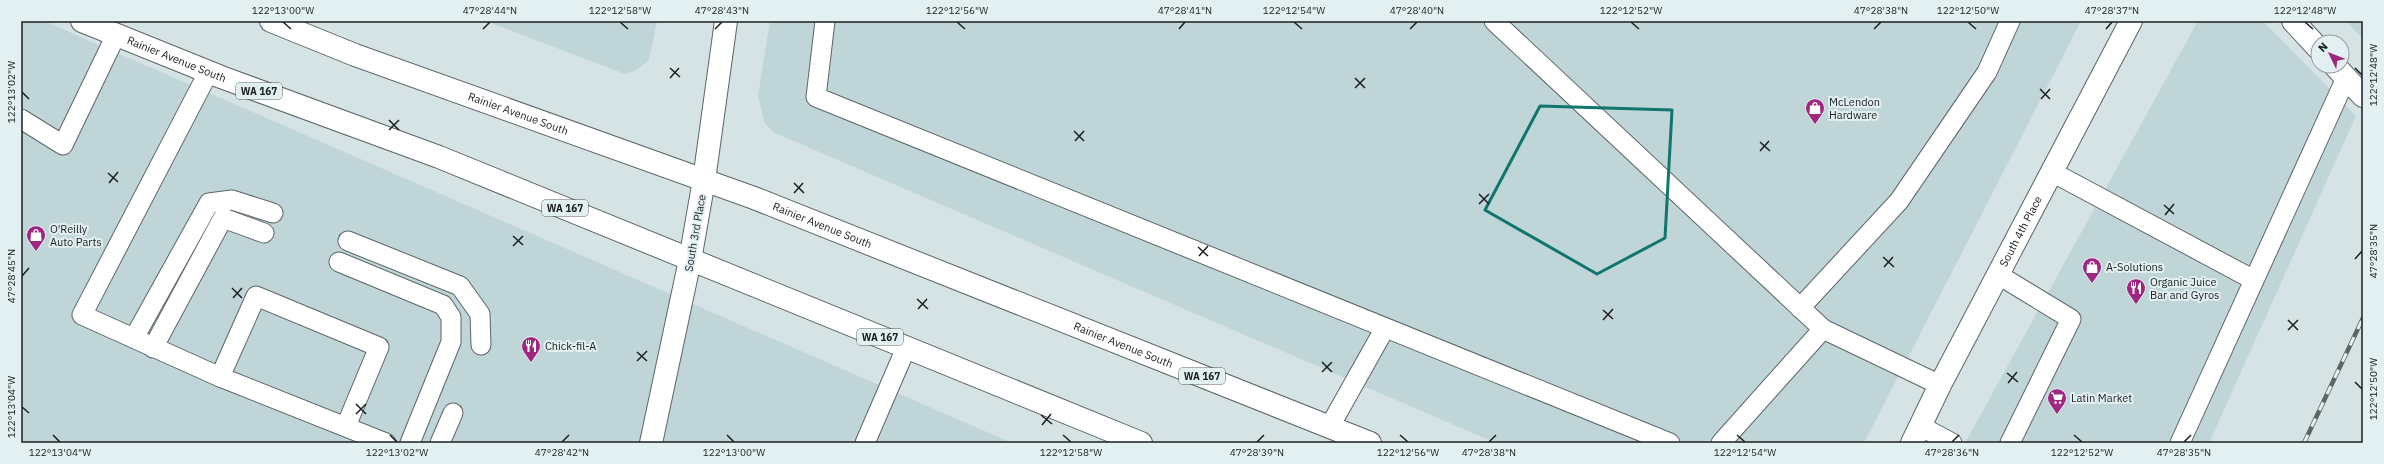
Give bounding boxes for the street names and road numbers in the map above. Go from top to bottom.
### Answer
street label: Rainier Avenue South [125,33,228,85]
road number: WA 167 [236,83,282,99]
street label: Rainier Avenue South [466,89,570,138]
street label: South 3rd Place [681,193,709,273]
street label: South 4th Place [1996,194,2045,269]
street label: Rainier Avenue South [771,199,874,251]
road number: WA 167 [542,200,588,216]
street label: Rainier Avenue South [1072,319,1175,371]
road number: WA 167 [857,329,903,345]
road number: WA 167 [1179,368,1225,384]

